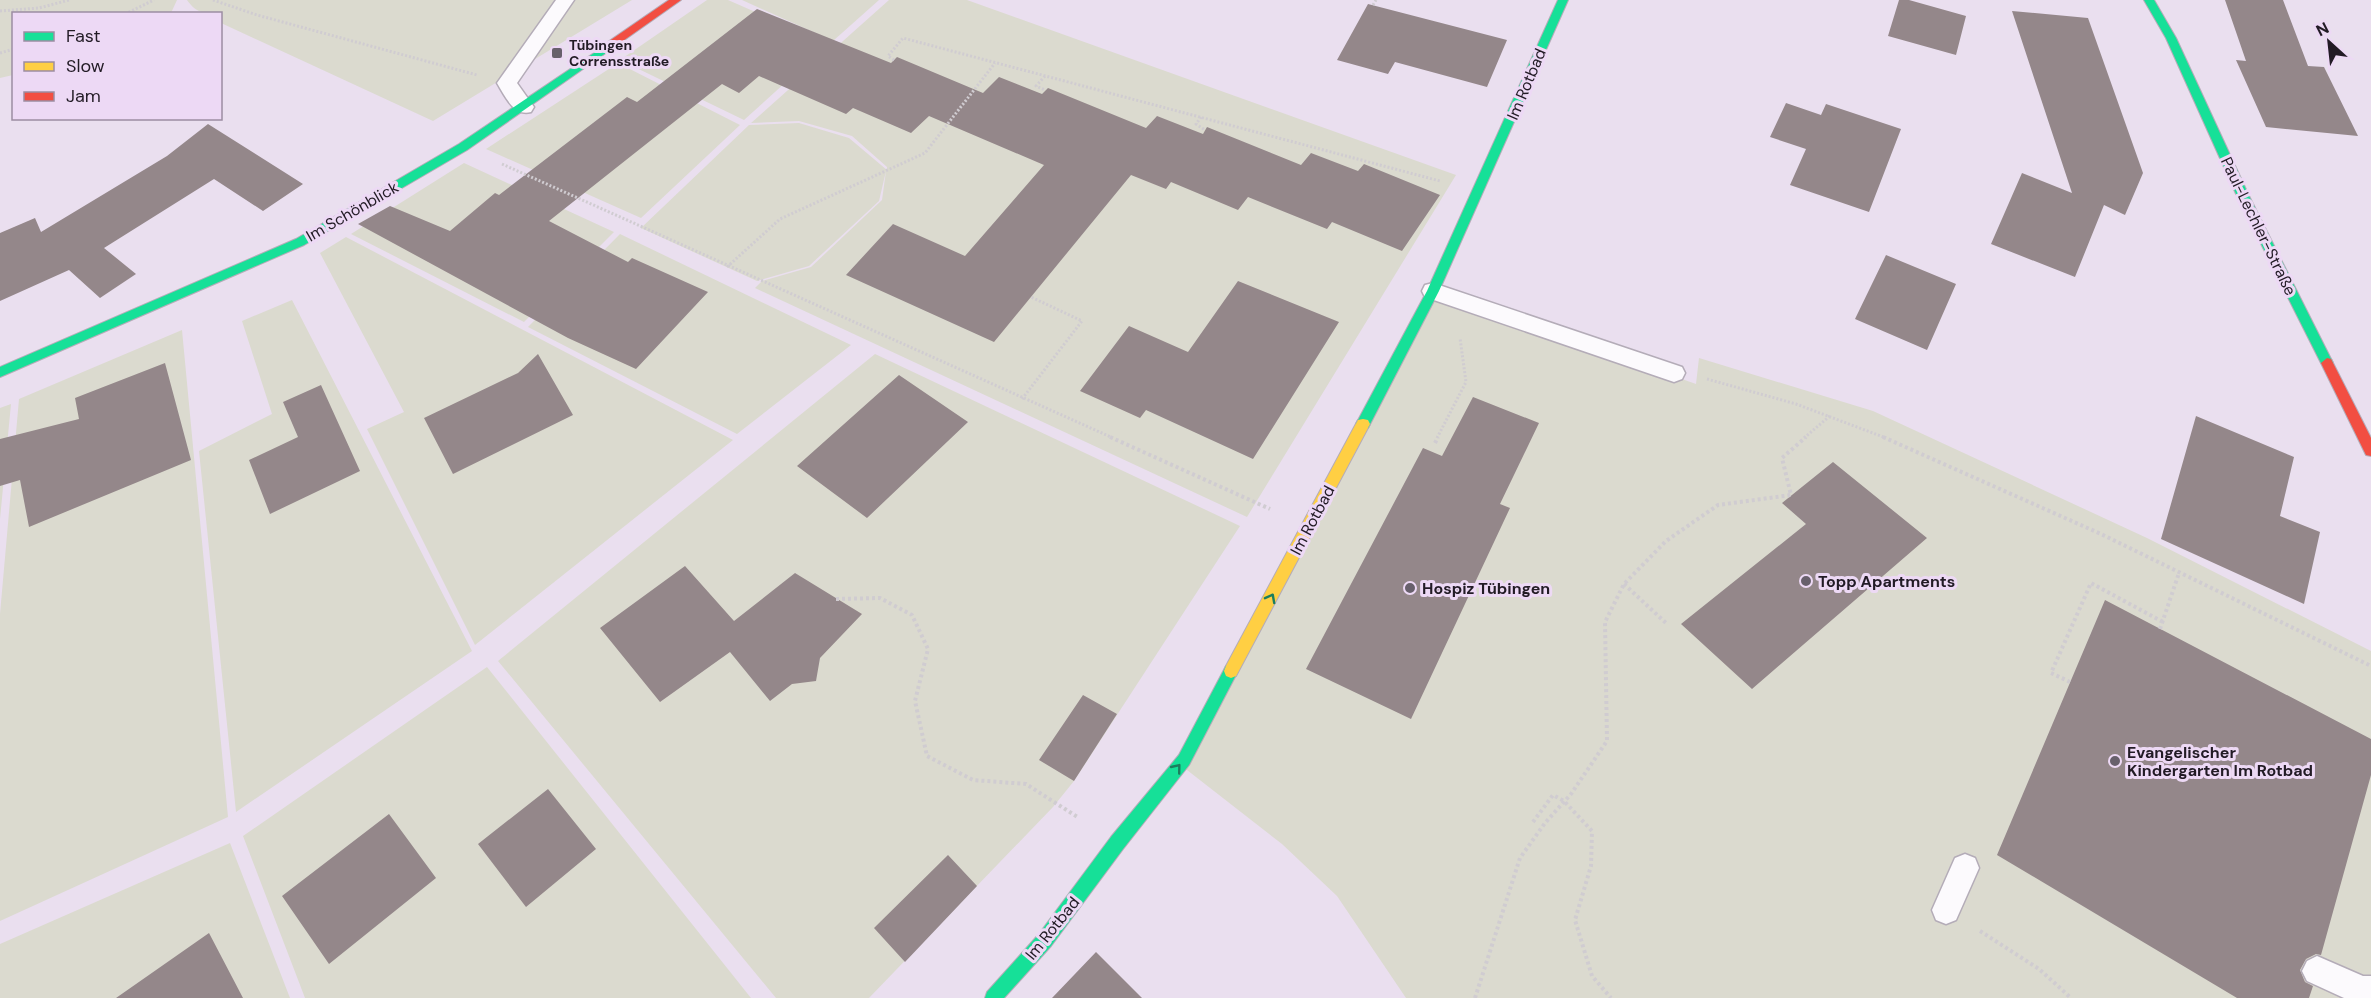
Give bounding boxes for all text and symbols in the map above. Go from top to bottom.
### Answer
legend [12,12,222,120]
north arrow [2299,12,2359,72]
text: N [2312,17,2332,41]
text: Fast [66,24,101,48]
place label: Tübingen Corrensstraße [569,36,669,70]
street label: Im Rotbad [1502,45,1551,123]
marker: Tübingen Corrensstraße [550,46,564,60]
text: Slow [66,54,105,78]
text: Jam [66,84,101,108]
street label: Paul-Lechler-Straße [2216,154,2301,299]
street label: Im Schönblick [302,177,402,246]
street label: Im Rotbad [1285,482,1339,558]
place label: Topp Apartments [1818,571,1955,592]
marker: Topp Apartments [1799,574,1813,588]
place label: Hospiz Tübingen [1422,578,1550,599]
marker: Hospiz Tübingen [1403,581,1417,595]
one-way arrow [1264,593,1275,604]
place label: Evangelischer Kindergarten Im Rotbad [2127,742,2313,781]
marker: Evangelischer Kindergarten Im Rotbad [2108,754,2122,768]
one-way arrow [1170,764,1181,775]
street label: Im Rotbad [1020,892,1084,964]

